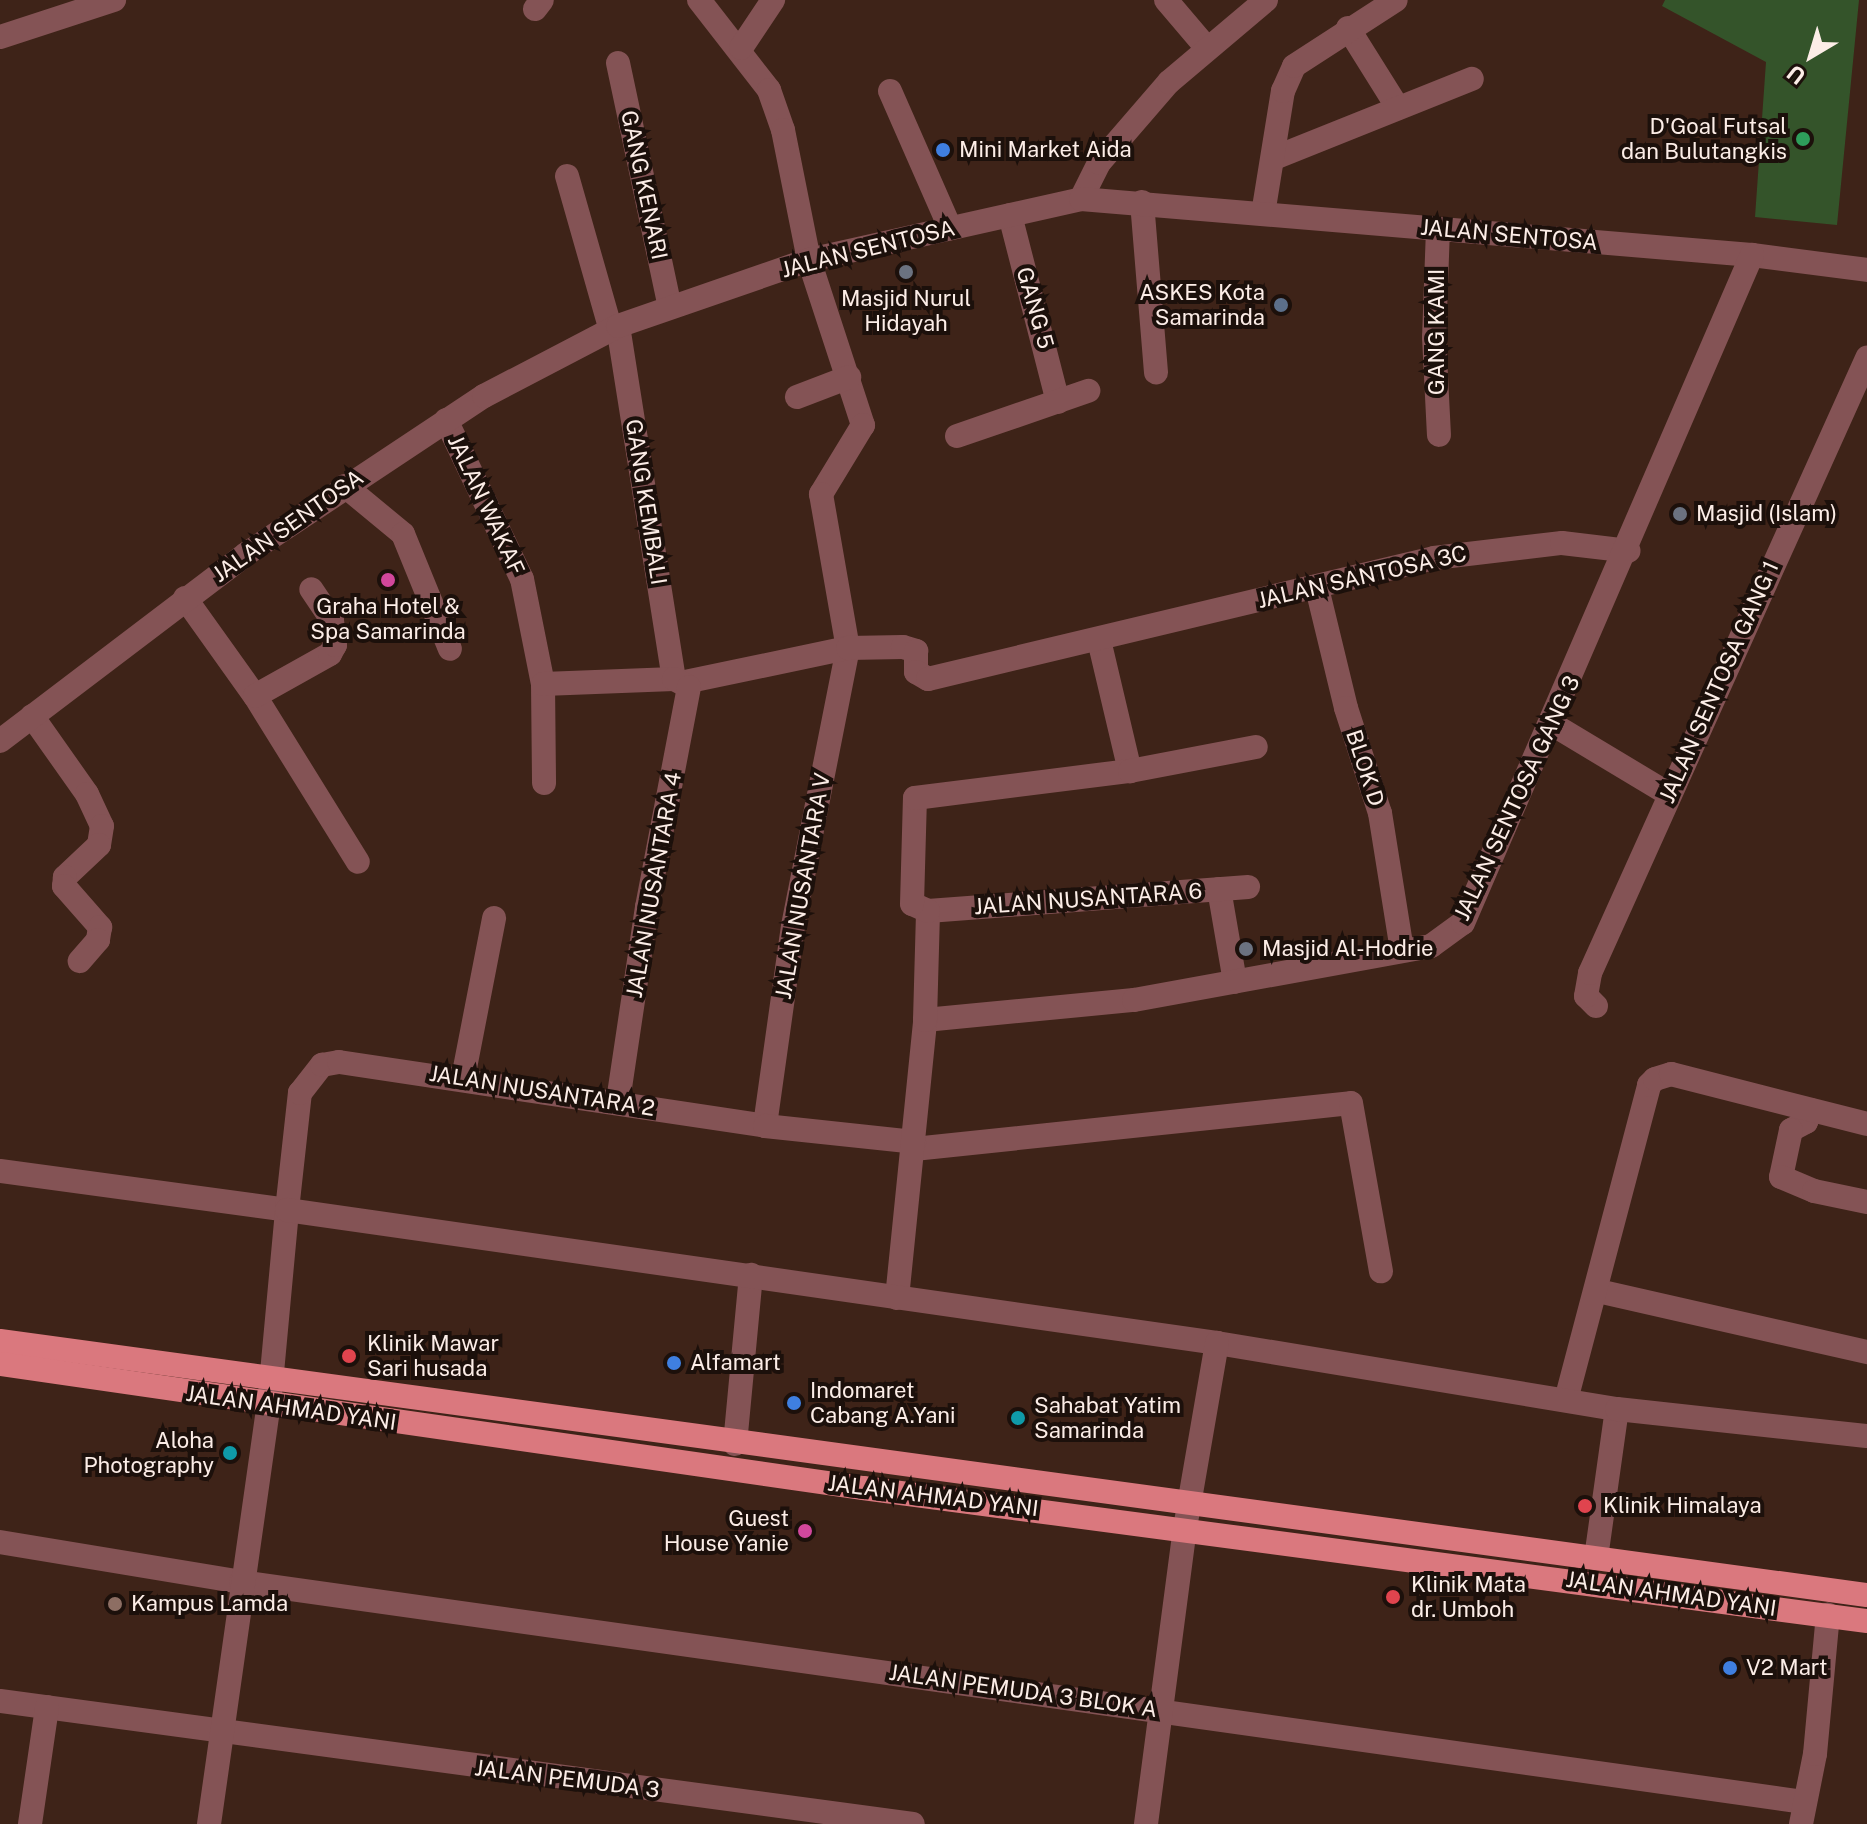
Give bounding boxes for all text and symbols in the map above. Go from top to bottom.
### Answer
north arrow [1771,16,1851,96]
text: U [1782,60,1811,90]
street label: GANG KENARI [615,108,673,262]
place label: D'Goal Futsal dan Bulutangkis [1621,113,1787,164]
marker: D'Goal Futsal dan Bulutangkis [1794,130,1812,148]
place label: Mini Market Aida [959,137,1132,163]
marker: Mini Market Aida [934,141,952,159]
street label: JALAN SENTOSA [1419,214,1599,256]
street label: JALAN SENTOSA [778,215,958,283]
marker: Masjid Nurul Hidayah [897,263,915,281]
street label: GANG 5 [1011,264,1059,352]
street label: GANG KAMI [1424,269,1450,395]
place label: ASKES Kota Samarinda [1139,279,1265,330]
place label: Masjid Nurul Hidayah [841,285,971,336]
marker: ASKES Kota Samarinda [1272,296,1290,314]
street label: GANG KEMBALI [620,417,672,587]
street label: JALAN WAKAF [442,431,530,579]
street label: JALAN SENTOSA [208,464,368,588]
place label: Masjid (Islam) [1696,501,1837,527]
marker: Masjid (Islam) [1671,505,1689,523]
street label: JALAN SANTOSA 3C [1255,540,1469,614]
street label: JALAN SENTOSA GANG 1 [1654,557,1784,807]
marker: Graha Hotel & Spa Samarinda [379,571,397,589]
place label: Graha Hotel & Spa Samarinda [310,593,466,644]
street label: JALAN SENTOSA GANG 3 [1449,671,1585,925]
street label: BLOK D [1340,726,1390,810]
street label: JALAN NUSANTARA 4 [621,770,687,1000]
street label: JALAN NUSANTARA V [770,771,836,1001]
street label: JALAN NUSANTARA 6 [973,878,1203,920]
place label: Masjid Al-Hodrie [1262,936,1434,962]
marker: Masjid Al-Hodrie [1237,940,1255,958]
street label: JALAN NUSANTARA 2 [427,1060,657,1122]
place label: Klinik Mawar Sari husada [367,1330,499,1382]
marker: Klinik Mawar Sari husada [338,1345,360,1367]
place label: Alfamart [690,1350,781,1376]
marker: Alfamart [665,1354,683,1372]
place label: Indomaret Cabang A.Yani [810,1377,955,1428]
street label: JALAN AHMAD YANI [184,1380,398,1436]
place label: Sahabat Yatim Samarinda [1034,1392,1181,1444]
marker: Indomaret Cabang A.Yani [785,1394,803,1412]
marker: Sahabat Yatim Samarinda [1009,1409,1027,1427]
place label: Aloha Photography [84,1427,214,1478]
marker: Aloha Photography [221,1444,239,1462]
street label: JALAN AHMAD YANI [826,1470,1040,1522]
place label: Klinik Himalaya [1603,1493,1762,1519]
marker: Klinik Himalaya [1574,1495,1596,1517]
place label: Guest House Yanie [663,1505,789,1556]
marker: Guest House Yanie [796,1522,814,1540]
street label: JALAN AHMAD YANI [1564,1566,1778,1622]
place label: Klinik Mata dr. Umboh [1411,1571,1526,1622]
marker: Klinik Mata dr. Umboh [1382,1586,1404,1608]
place label: Kampus Lamda [131,1591,288,1617]
marker: Kampus Lamda [106,1595,124,1613]
place label: V2 Mart [1746,1655,1828,1681]
street label: JALAN PEMUDA 3 BLOK A [887,1659,1159,1723]
marker: V2 Mart [1721,1659,1739,1677]
street label: JALAN PEMUDA 3 [473,1755,661,1803]

